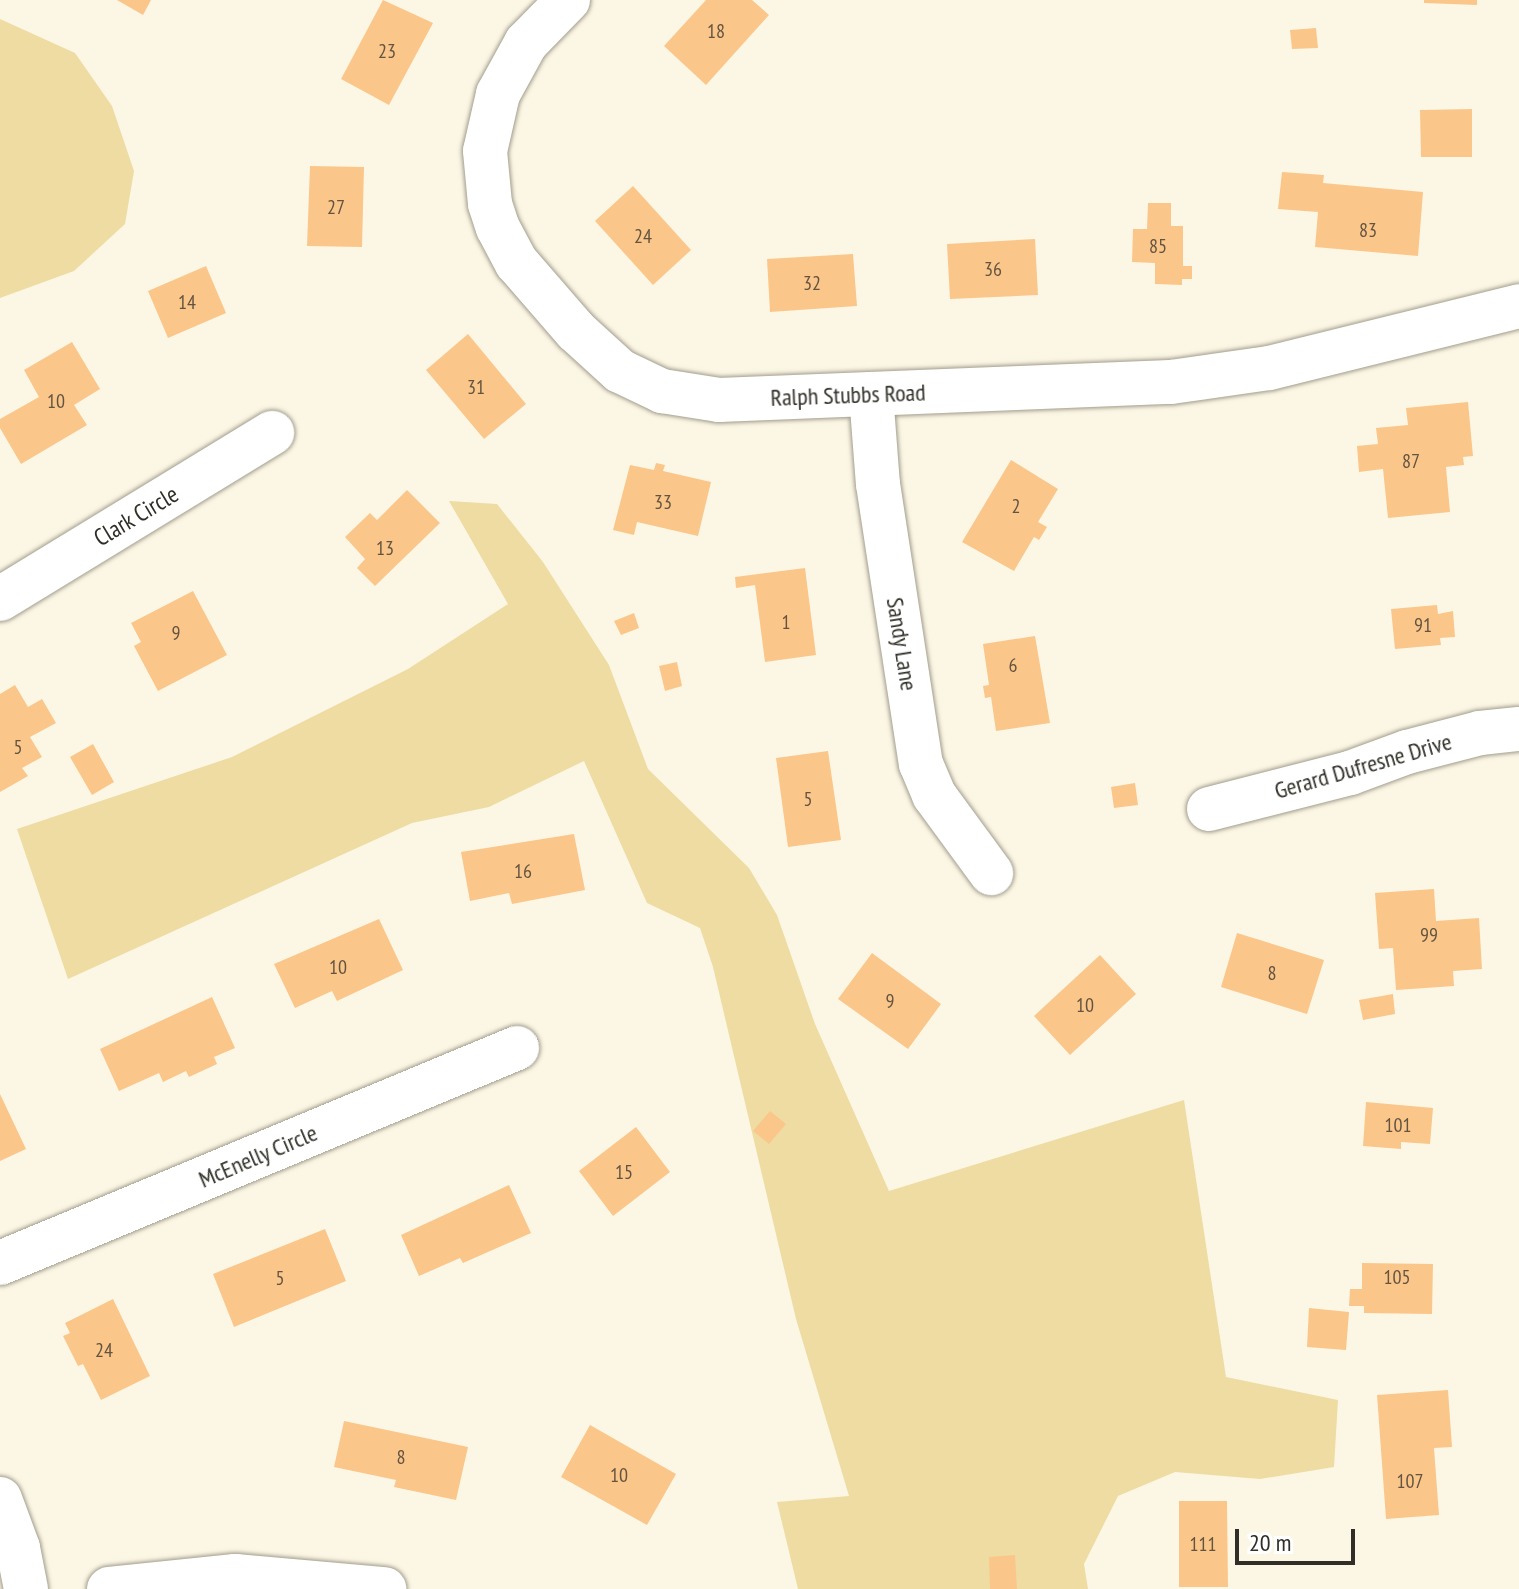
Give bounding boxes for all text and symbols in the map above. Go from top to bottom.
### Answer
house number: 18 [707,19,725,43]
house number: 23 [378,39,396,63]
house number: 27 [327,195,345,219]
house number: 83 [1359,218,1377,242]
house number: 24 [634,224,652,248]
house number: 85 [1149,234,1167,258]
house number: 36 [984,257,1002,281]
house number: 32 [803,271,821,295]
house number: 14 [178,290,196,314]
house number: 31 [467,375,485,399]
street label: Ralph Stubbs Road [770,378,926,412]
house number: 10 [47,389,65,413]
house number: 87 [1402,449,1420,473]
street label: Clark Circle [88,479,184,553]
house number: 33 [654,490,672,514]
house number: 2 [1012,494,1020,518]
house number: 13 [376,536,394,560]
street label: Sandy Lane [880,595,924,693]
house number: 1 [782,610,790,634]
house number: 91 [1414,613,1432,637]
house number: 9 [172,621,180,645]
house number: 6 [1009,653,1017,677]
street label: Gerard Dufresne Drive [1271,727,1455,805]
house number: 5 [14,735,22,759]
house number: 5 [804,787,812,811]
house number: 16 [514,859,532,883]
house number: 99 [1420,923,1438,947]
house number: 10 [329,955,347,979]
house number: 8 [1268,961,1276,985]
house number: 9 [886,989,894,1013]
house number: 10 [1076,993,1094,1017]
house number: 101 [1385,1113,1411,1137]
street label: McEnelly Circle [194,1118,322,1194]
house number: 15 [615,1160,633,1184]
house number: 105 [1384,1265,1410,1289]
house number: 5 [276,1266,284,1290]
house number: 24 [95,1338,113,1362]
house number: 8 [397,1445,405,1469]
house number: 10 [610,1463,628,1487]
house number: 107 [1397,1469,1423,1493]
scale bar [1239,1513,1359,1563]
text: 20 m [1249,1527,1291,1558]
house number: 111 [1190,1532,1216,1556]

